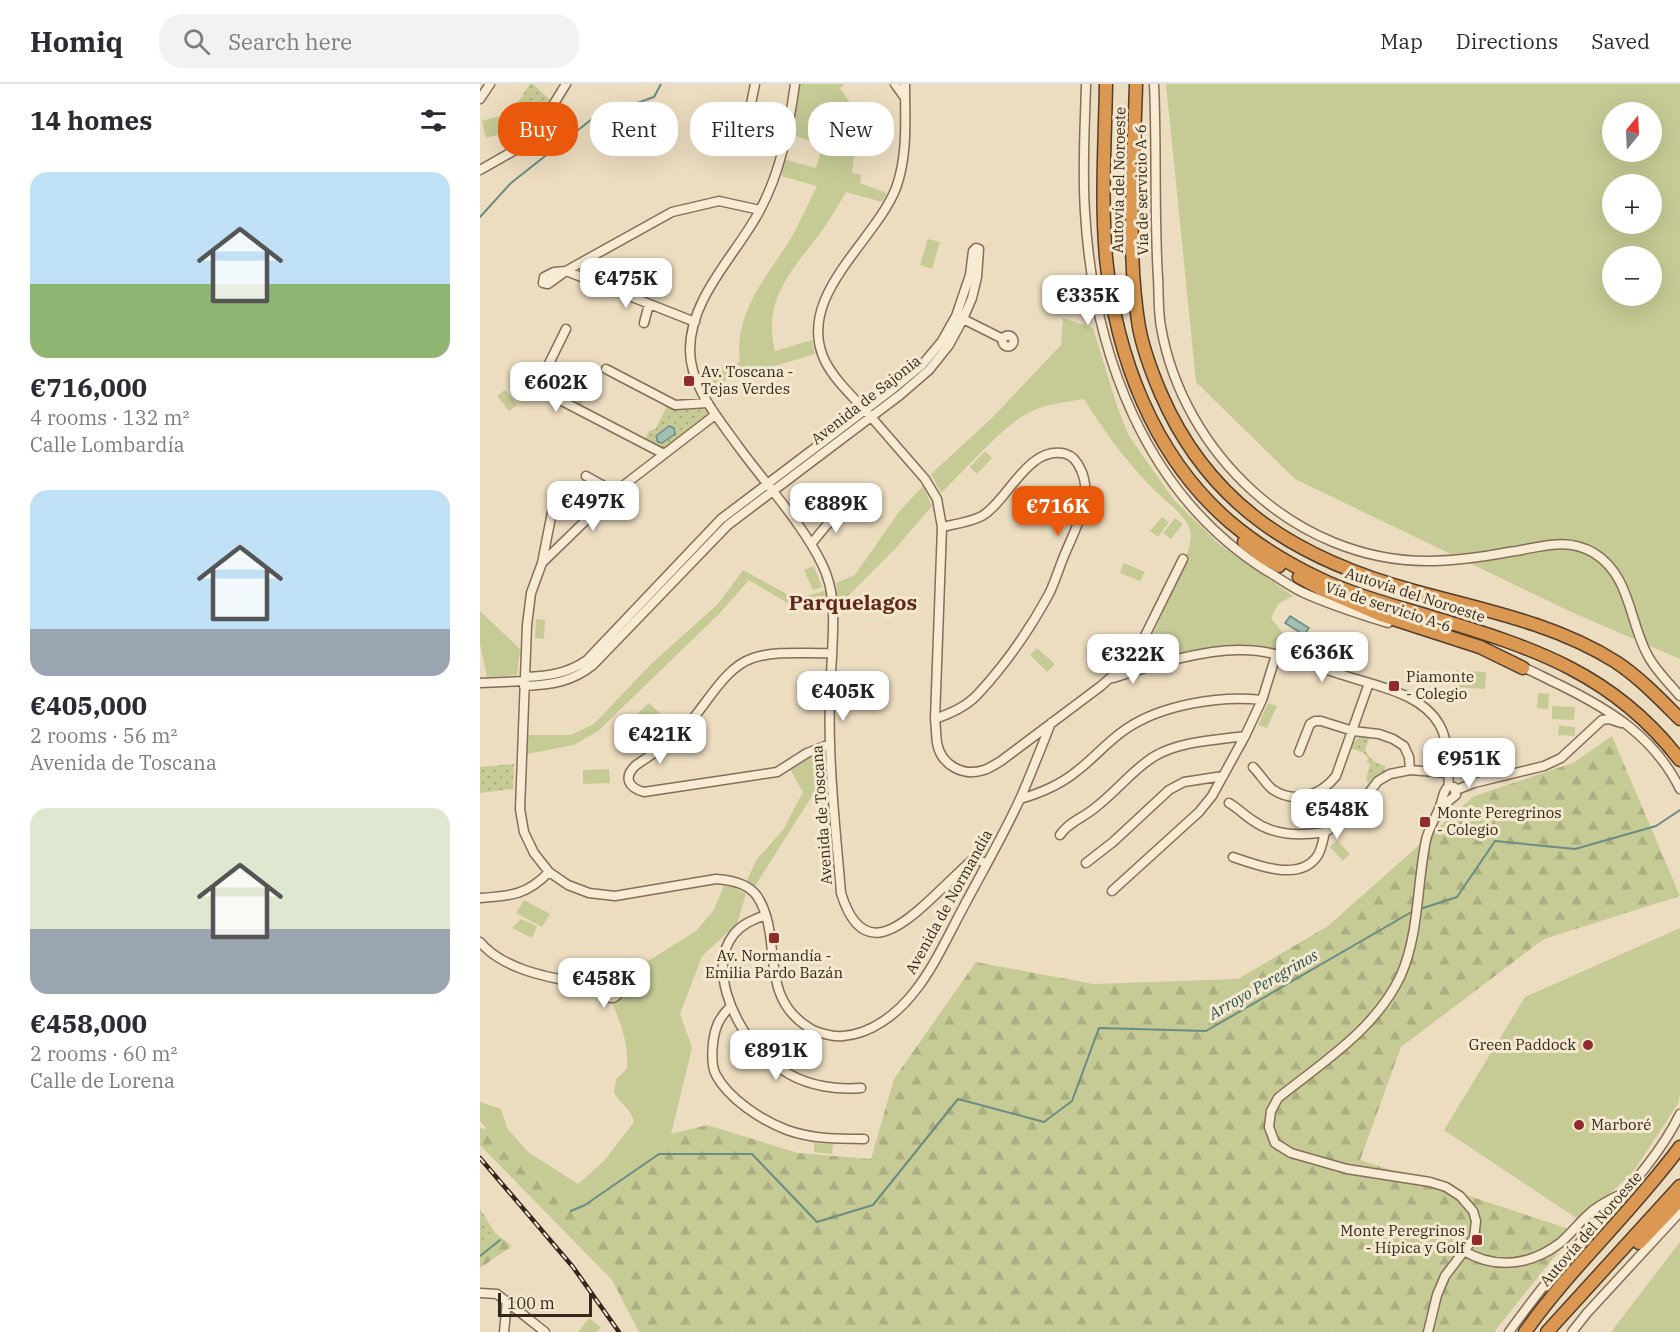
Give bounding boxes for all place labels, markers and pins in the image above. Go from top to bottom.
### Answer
pin: €475K [584,258,668,309]
pin: €335K [1046,275,1130,326]
pin: €602K [514,362,598,413]
place label: Av. Toscana - Tejas Verdes [701,362,793,398]
marker: Av. Toscana - Tejas Verdes [682,374,696,388]
pin: €497K [551,481,635,532]
pin: €889K [794,483,878,534]
pin: €716K [1016,486,1100,537]
pin: €636K [1280,632,1364,683]
pin: €322K [1091,634,1175,685]
place label: Piamonte - Colegio [1406,667,1474,703]
pin: €405K [801,671,885,722]
marker: Piamonte - Colegio [1387,679,1401,693]
pin: €421K [618,714,702,765]
pin: €951K [1427,738,1511,789]
pin: €548K [1295,789,1379,840]
place label: Monte Peregrinos - Colegio [1437,803,1562,839]
marker: Monte Peregrinos - Colegio [1418,815,1432,829]
marker: Av. Normandía - Emilia Pardo Bazán [767,931,781,945]
place label: Av. Normandía - Emilia Pardo Bazán [705,946,844,982]
pin: €458K [562,958,646,1009]
pin: €891K [734,1030,818,1081]
place label: Green Paddock [1469,1035,1576,1054]
marker: Green Paddock [1581,1038,1595,1052]
place label: Marboré [1591,1115,1651,1134]
marker: Marboré [1572,1118,1586,1132]
place label: Monte Peregrinos - Hípica y Golf [1340,1221,1466,1257]
marker: Monte Peregrinos - Hípica y Golf [1470,1233,1484,1247]

